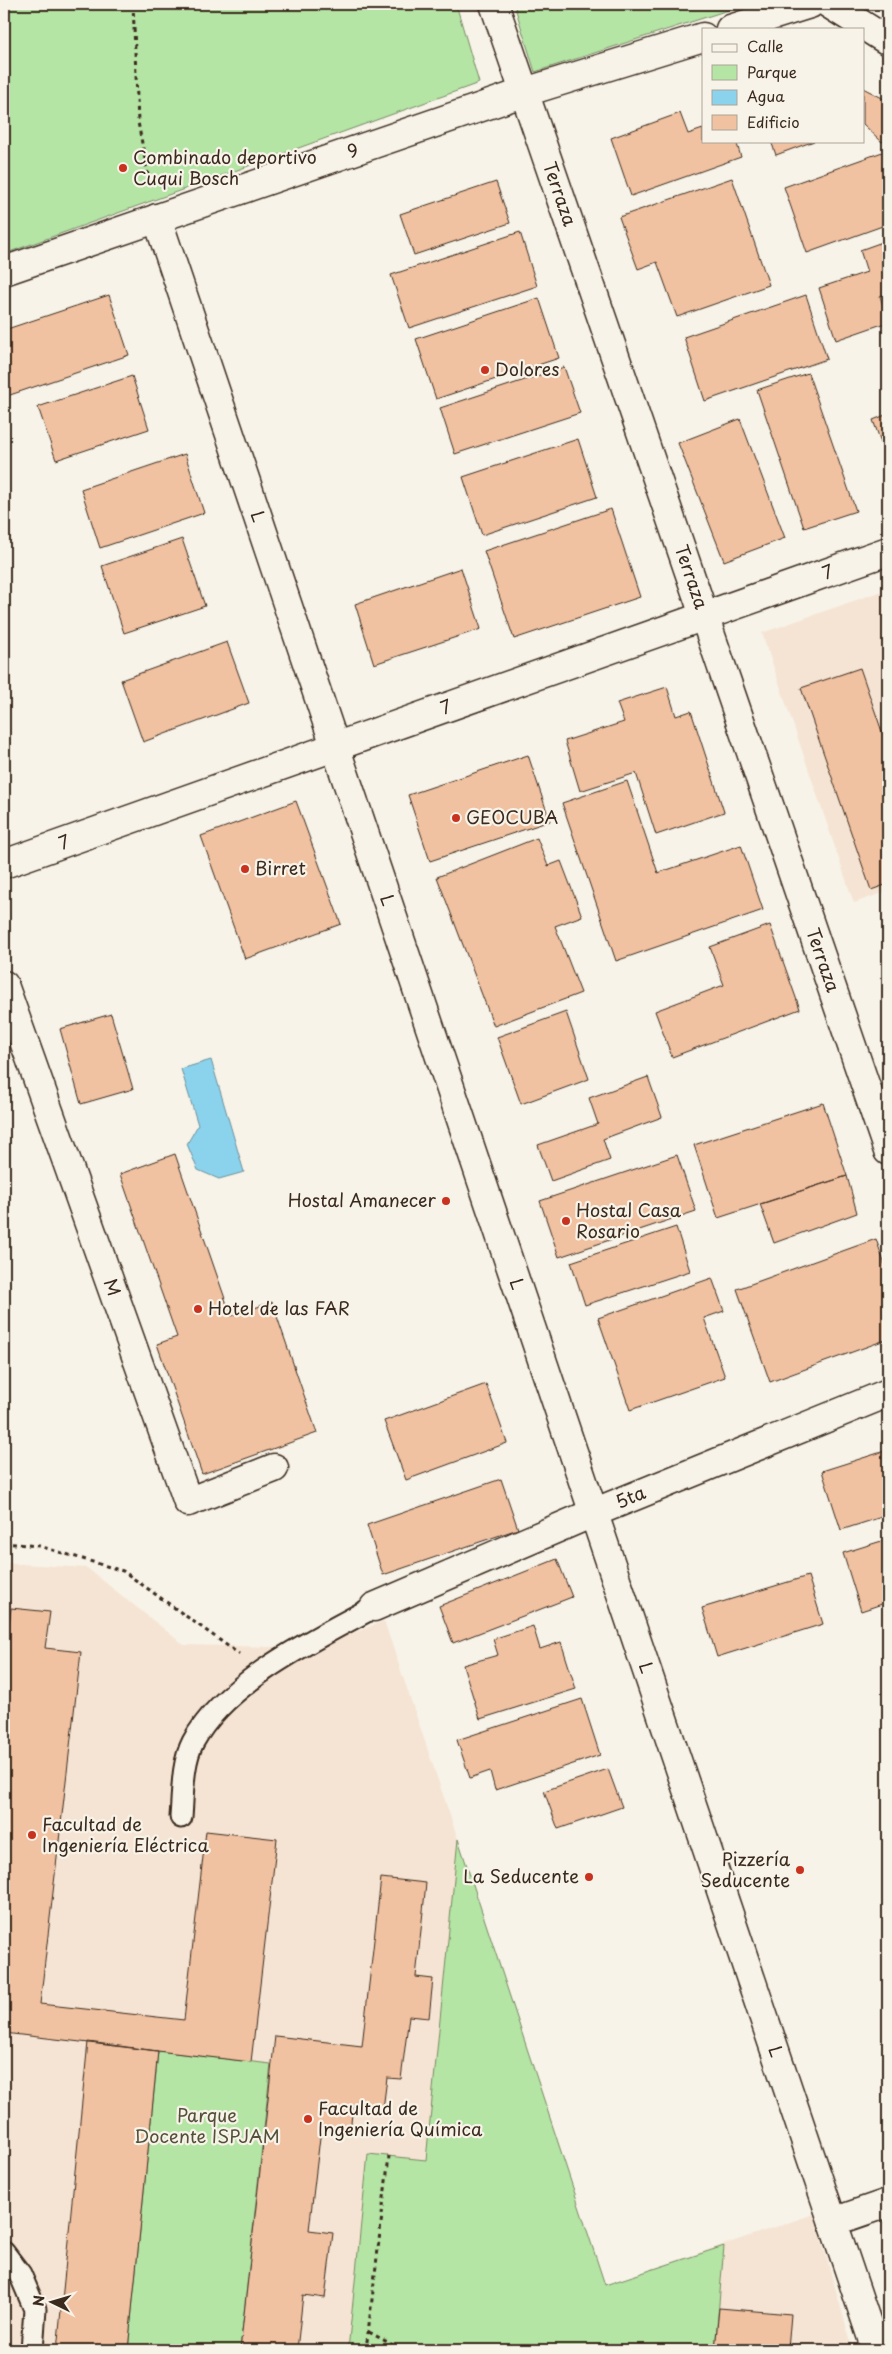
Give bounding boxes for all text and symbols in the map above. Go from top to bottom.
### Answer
legend [702,28,864,142]
text: Calle [747,34,784,57]
text: Parque [747,60,797,83]
text: Agua [747,84,785,107]
text: Edificio [747,110,800,133]
street label: 9 [343,135,362,164]
place label: Combinado deportivo Cuqui Bosch [133,143,317,191]
street label: Terraza [537,158,585,230]
marker: Combinado deportivo Cuqui Bosch [117,162,129,174]
place label: Dolores [495,355,560,382]
marker: Dolores [479,364,491,376]
street label: L [245,507,274,525]
street label: Terraza [669,541,716,613]
street label: 7 [818,556,837,585]
street label: 7 [436,692,455,720]
place label: GEOCUBA [466,803,559,830]
marker: GEOCUBA [450,812,462,824]
street label: 7 [54,827,73,856]
place label: Birret [255,854,306,881]
marker: Birret [239,863,251,875]
street label: L [374,891,403,909]
street label: Terraza [800,924,848,996]
place label: Hostal Amanecer [288,1186,437,1213]
marker: Hostal Amanecer [440,1195,452,1207]
place label: Hostal Casa Rosario [576,1196,682,1244]
marker: Hostal Casa Rosario [560,1215,572,1227]
street label: M [97,1274,129,1299]
street label: L [503,1274,532,1293]
place label: Hotel de las FAR [208,1294,350,1321]
marker: Hotel de las FAR [192,1303,204,1315]
street label: 5ta [611,1478,650,1514]
street label: L [633,1658,662,1677]
place label: Facultad de Ingeniería Eléctrica [42,1810,209,1858]
marker: Facultad de Ingeniería Eléctrica [26,1829,38,1841]
place label: Pizzería Seducente [701,1845,791,1893]
place label: La Seducente [463,1862,579,1889]
marker: Pizzería Seducente [794,1864,806,1876]
marker: La Seducente [583,1871,595,1883]
street label: L [762,2042,791,2060]
place label: Facultad de Ingeniería Química [318,2094,483,2142]
park label: Parque Docente ISPJAM [134,2101,280,2149]
marker: Facultad de Ingeniería Química [302,2113,314,2125]
north arrow [28,2276,78,2326]
text: N [28,2294,49,2307]

